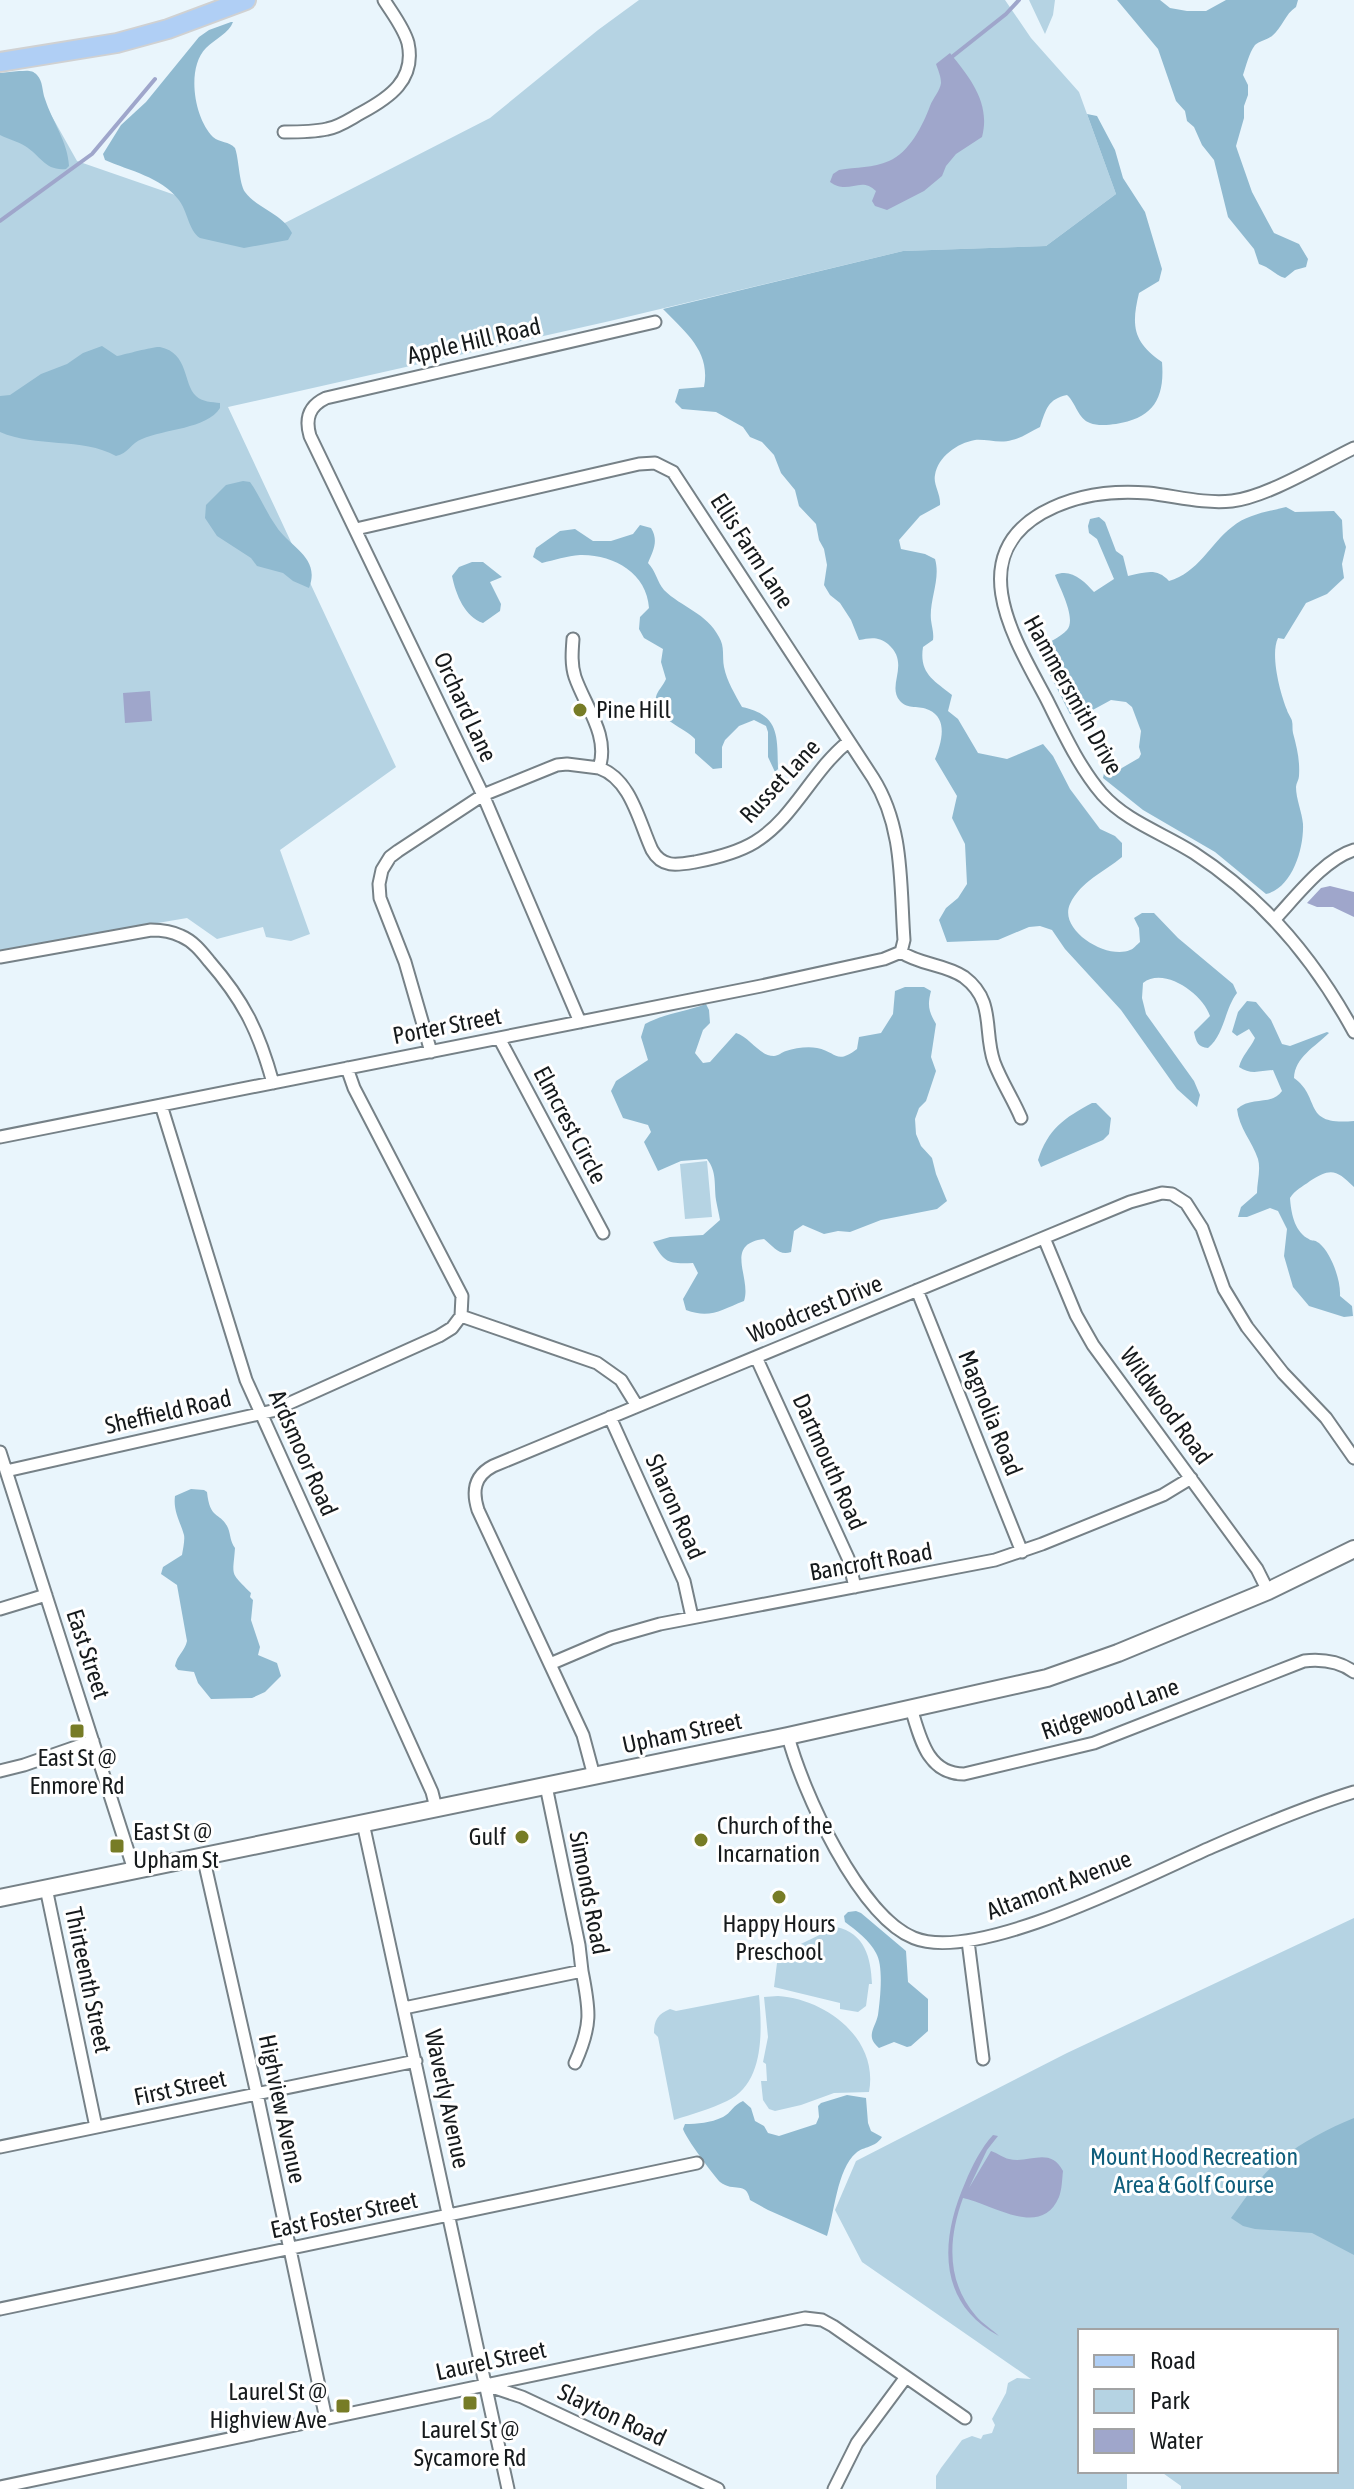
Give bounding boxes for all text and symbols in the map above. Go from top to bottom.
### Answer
street label: Apple Hill Road [405,312,543,369]
street label: Ellis Farm Lane [705,488,799,613]
street label: Hammersmith Drive [1019,611,1128,779]
street label: Orchard Lane [428,648,503,766]
place label: Pine Hill [596,696,671,723]
marker: Pine Hill [571,701,589,719]
street label: Russet Lane [734,733,825,828]
street label: Porter Street [390,1002,504,1049]
street label: Elmcrest Circle [528,1062,613,1188]
street label: Woodcrest Drive [744,1269,886,1348]
street label: Wildwood Road [1115,1342,1218,1469]
street label: Magnolia Road [953,1346,1028,1479]
street label: Sheffield Road [102,1384,234,1439]
street label: Ardsmoor Road [264,1386,343,1520]
street label: Dartmouth Road [787,1390,872,1534]
street label: Sharon Road [640,1450,711,1563]
street label: Bancroft Road [807,1537,934,1586]
street label: East Street [61,1606,116,1702]
street label: Ridgewood Lane [1038,1672,1182,1745]
street label: Upham Street [620,1707,744,1758]
marker: East St @ Enmore Rd [68,1722,86,1740]
place label: East St @ Enmore Rd [29,1744,125,1799]
place label: Church of the Incarnation [717,1812,833,1867]
place label: East St @ Upham St [133,1818,219,1873]
place label: Gulf [469,1823,506,1850]
marker: Gulf [513,1828,531,1846]
street label: Simonds Road [564,1829,615,1957]
marker: Church of the Incarnation [692,1831,710,1849]
marker: East St @ Upham St [108,1837,126,1855]
street label: Altamont Avenue [983,1845,1135,1925]
marker: Happy Hours Preschool [770,1888,788,1906]
street label: Thirteenth Street [60,1904,117,2055]
place label: Happy Hours Preschool [722,1910,836,1965]
street label: Waverly Avenue [420,2027,475,2171]
street label: Highview Avenue [254,2032,311,2186]
street label: First Street [131,2065,229,2110]
park label: Mount Hood Recreation Area & Golf Course [1090,2143,1298,2198]
street label: East Foster Street [268,2186,420,2243]
legend [1078,2329,1338,2473]
street label: Laurel Street [433,2336,549,2385]
text: Road [1150,2347,1196,2374]
place label: Laurel St @ Highview Ave [210,2378,327,2433]
street label: Slayton Road [554,2378,671,2451]
text: Park [1150,2387,1191,2414]
marker: Laurel St @ Sycamore Rd [461,2394,479,2412]
marker: Laurel St @ Highview Ave [334,2397,352,2415]
place label: Laurel St @ Sycamore Rd [414,2416,526,2471]
text: Water [1150,2427,1203,2454]

